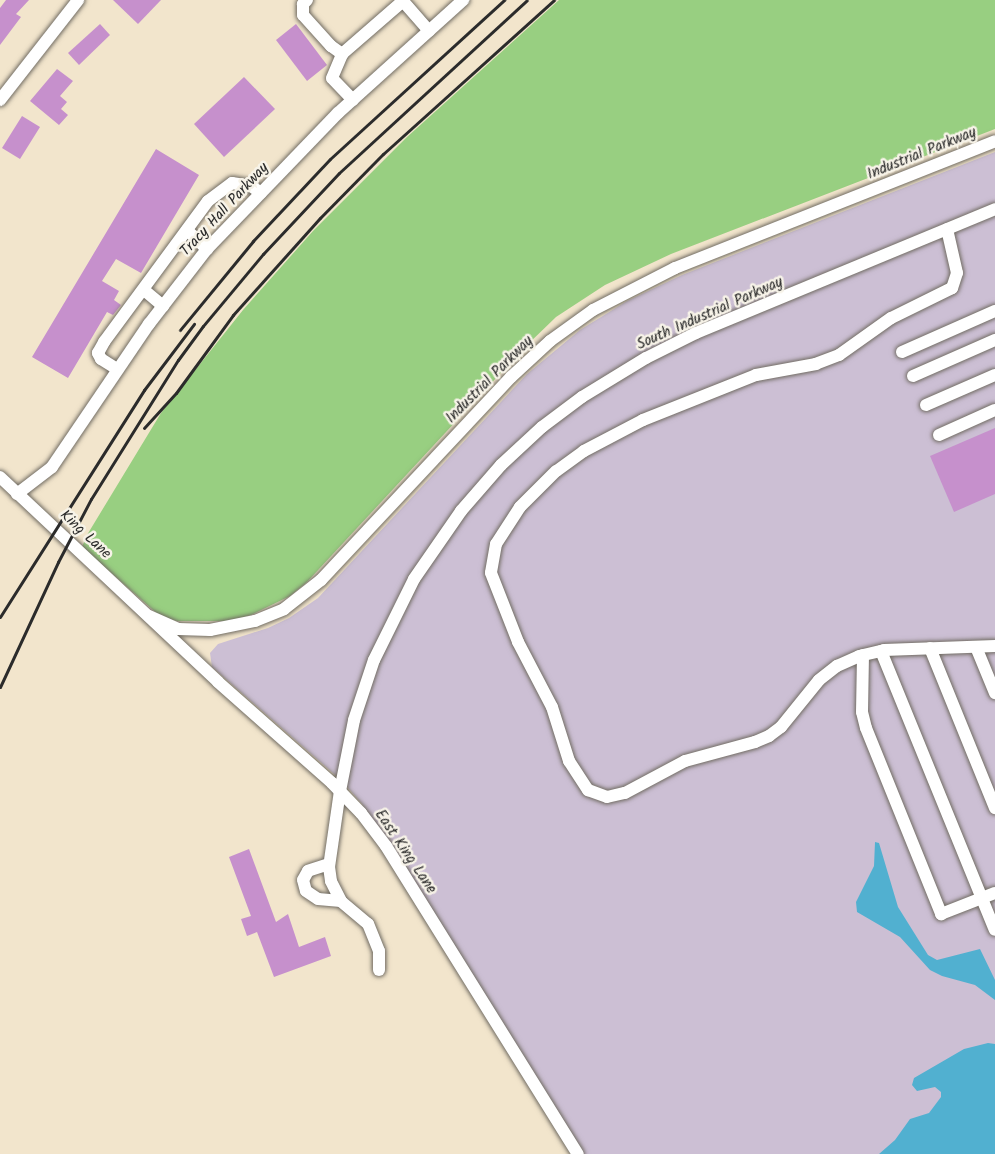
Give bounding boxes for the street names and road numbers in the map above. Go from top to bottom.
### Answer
street label: Industrial Parkway [865,124,979,184]
street label: Tracy Hall Parkway [177,159,273,261]
street label: South Industrial Parkway [634,274,786,354]
street label: Industrial Parkway [443,333,537,427]
street label: King Lane [56,507,114,563]
street label: East King Lane [370,807,440,897]

